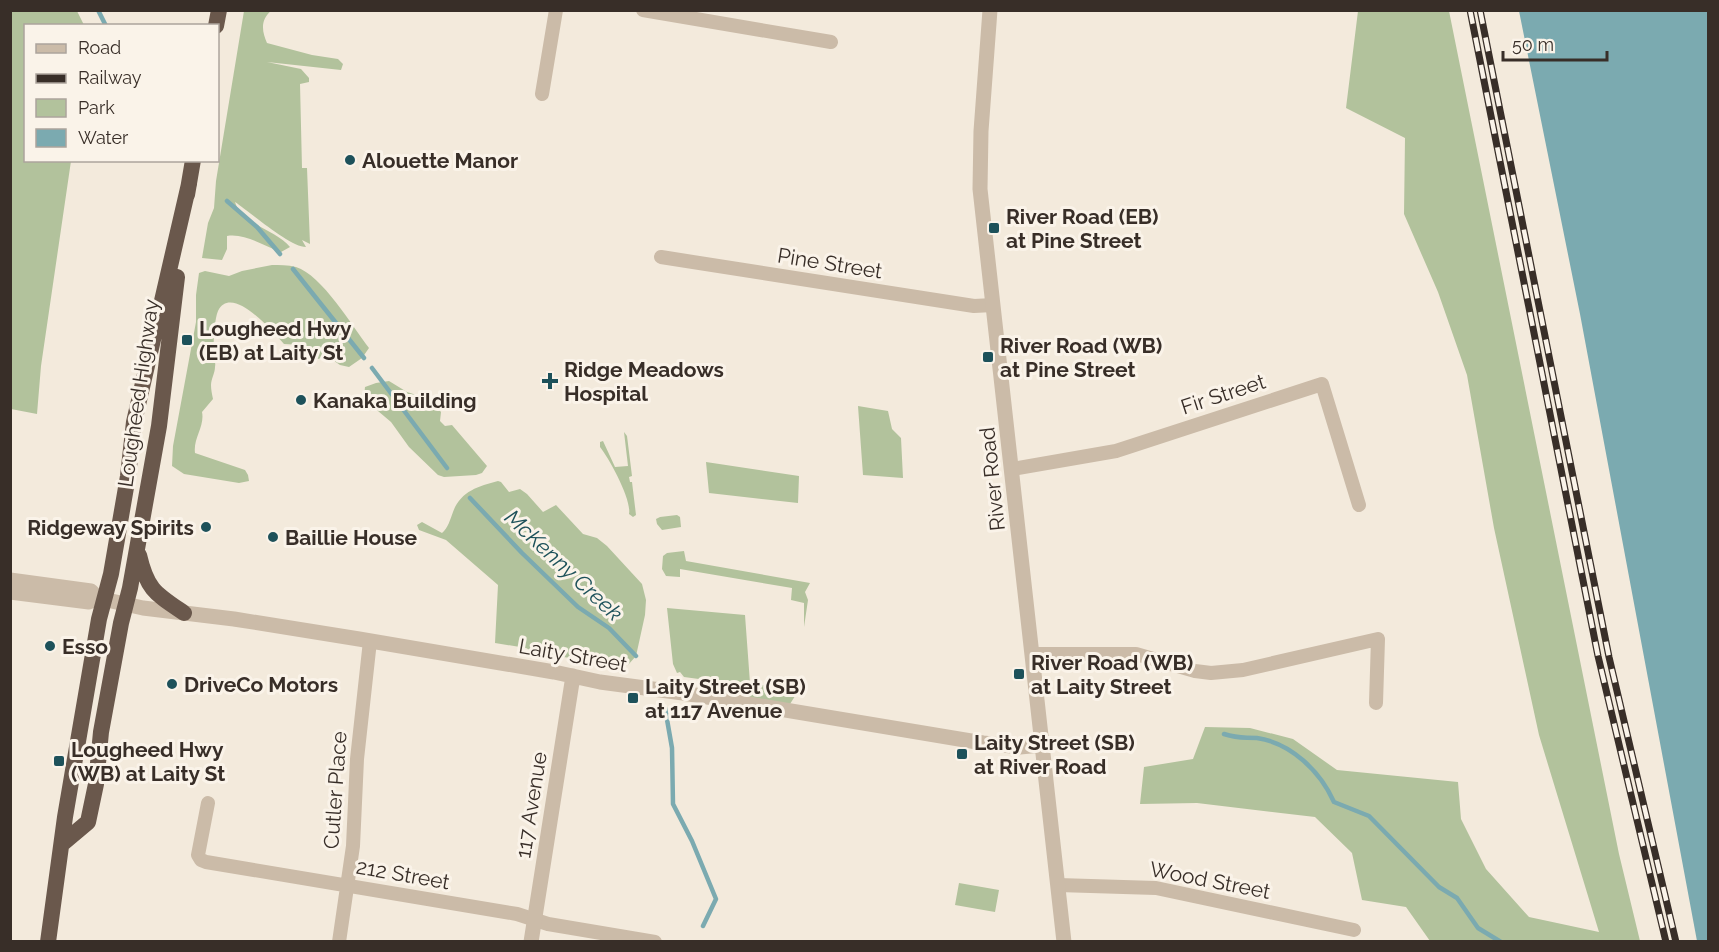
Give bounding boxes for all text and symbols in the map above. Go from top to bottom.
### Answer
legend [24,24,219,162]
scale bar [1503,24,1606,62]
text: 50 m [1512,34,1554,55]
text: Road [78,37,121,58]
text: Railway [78,67,142,88]
text: Park [78,97,115,118]
text: Water [78,127,129,148]
place label: Alouette Manor [362,148,518,173]
marker: Alouette Manor [343,153,357,167]
place label: River Road (EB) at Pine Street [1006,204,1159,253]
marker: River Road (EB) at Pine Street [987,221,1001,235]
street label: Pine Street [776,242,884,284]
street label: Lougheed Highway [112,297,164,489]
place label: Lougheed Hwy (EB) at Laity St [199,316,352,365]
marker: Lougheed Hwy (EB) at Laity St [180,333,194,347]
place label: River Road (WB) at Pine Street [1000,333,1162,382]
marker: River Road (WB) at Pine Street [981,350,995,364]
place label: Ridge Meadows Hospital [564,357,724,406]
street label: Fir Street [1178,369,1268,419]
marker: Ridge Meadows Hospital [541,372,559,390]
place label: Kanaka Building [313,388,477,413]
marker: Kanaka Building [294,393,308,407]
street label: River Road [974,426,1010,532]
water label: McKenny Creek [500,504,628,626]
place label: Ridgeway Spirits [27,515,194,540]
marker: Ridgeway Spirits [199,520,213,534]
place label: Baillie House [285,525,418,550]
marker: Baillie House [266,530,280,544]
street label: Laity Street [517,633,629,677]
place label: Esso [62,634,108,659]
marker: Esso [43,639,57,653]
place label: River Road (WB) at Laity Street [1031,650,1193,699]
marker: River Road (WB) at Laity Street [1012,667,1026,681]
place label: DriveCo Motors [184,672,338,697]
place label: Laity Street (SB) at 117 Avenue [645,674,806,723]
marker: DriveCo Motors [165,677,179,691]
marker: Laity Street (SB) at 117 Avenue [626,691,640,705]
street label: Cutler Place [318,730,352,850]
place label: Laity Street (SB) at River Road [974,730,1135,779]
place label: Lougheed Hwy (WB) at Laity St [71,737,225,786]
marker: Laity Street (SB) at River Road [955,747,969,761]
street label: 117 Avenue [510,750,552,860]
marker: Lougheed Hwy (WB) at Laity St [52,754,66,768]
street label: 212 Street [354,853,452,895]
street label: Wood Street [1148,856,1272,904]

